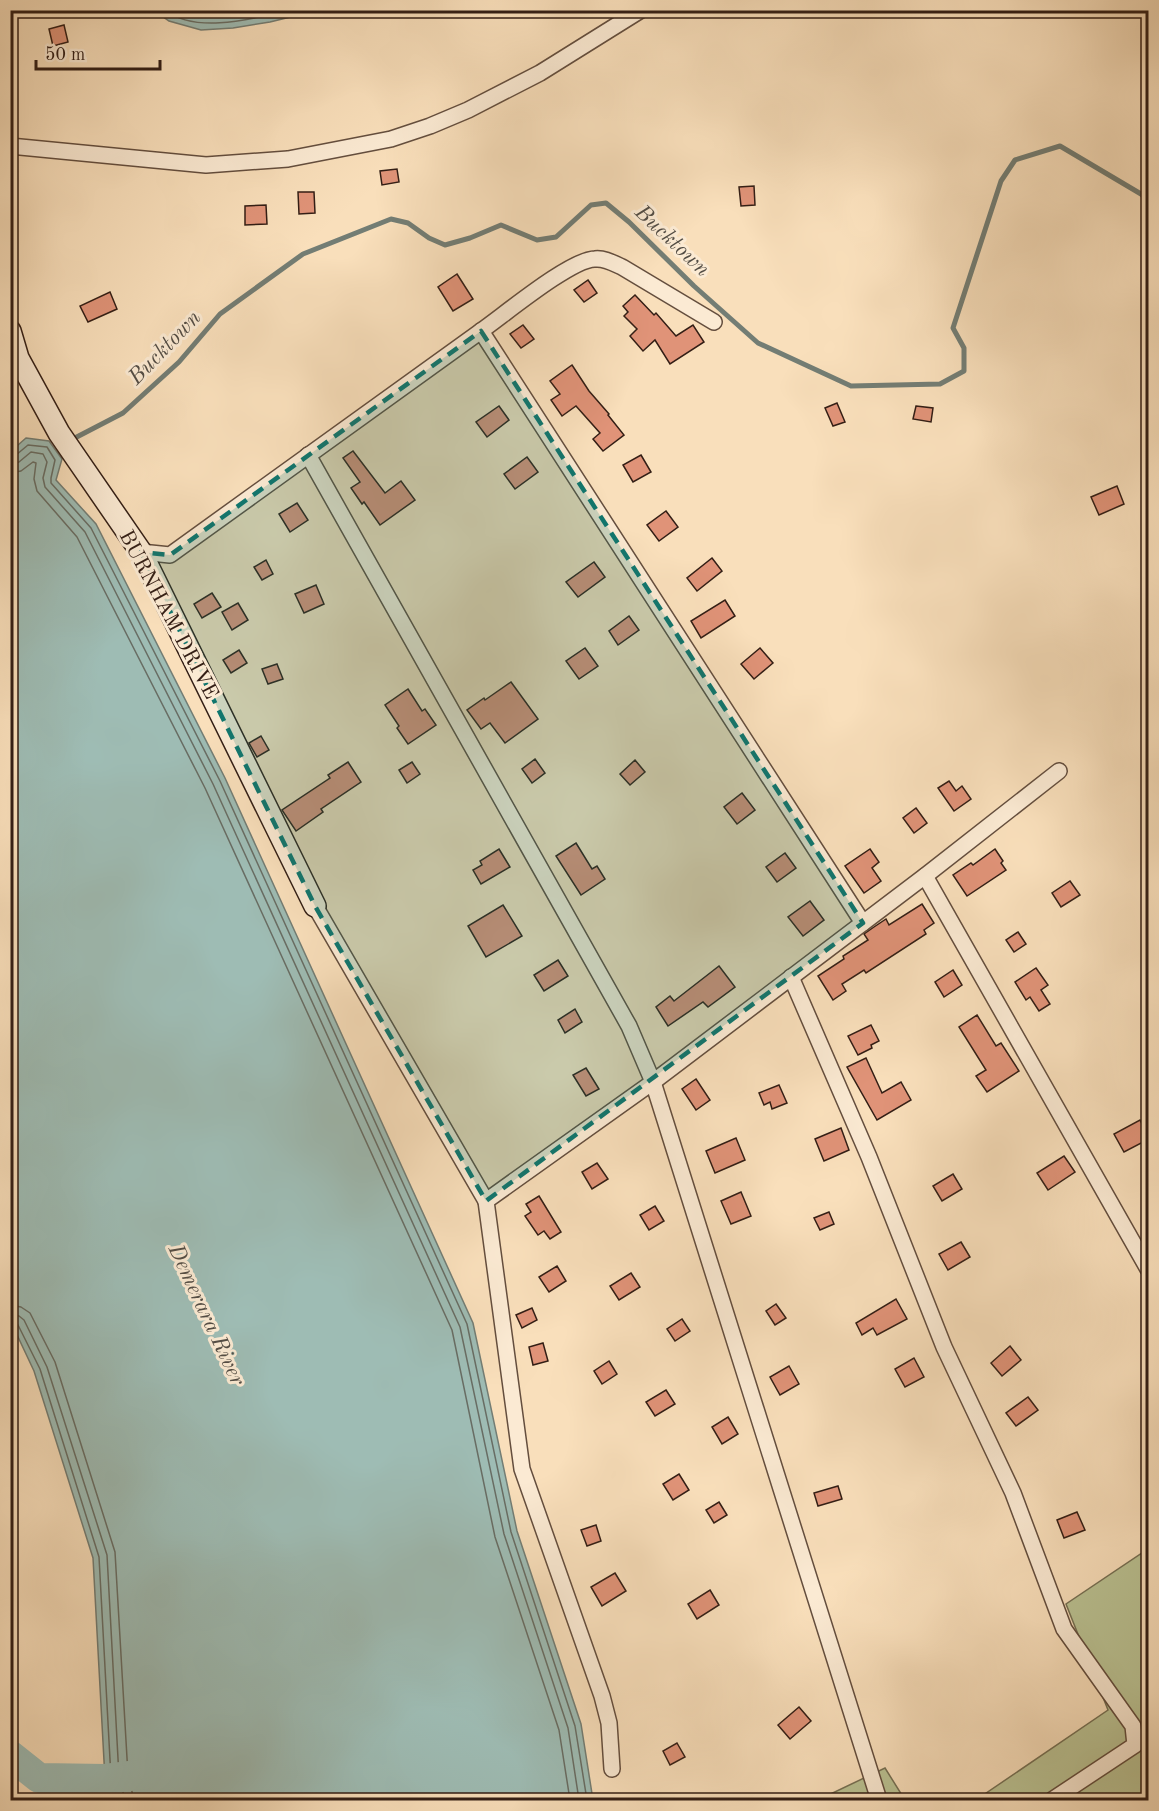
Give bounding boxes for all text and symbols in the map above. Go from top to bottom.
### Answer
scale bar [36,33,160,71]
text: 50 m [45,46,85,64]
water label: Bucktown [630,200,714,281]
water label: Bucktown [124,306,206,390]
street label: BURNHAM DRIVE [115,527,221,703]
water label: Demerara River [163,1240,249,1389]

